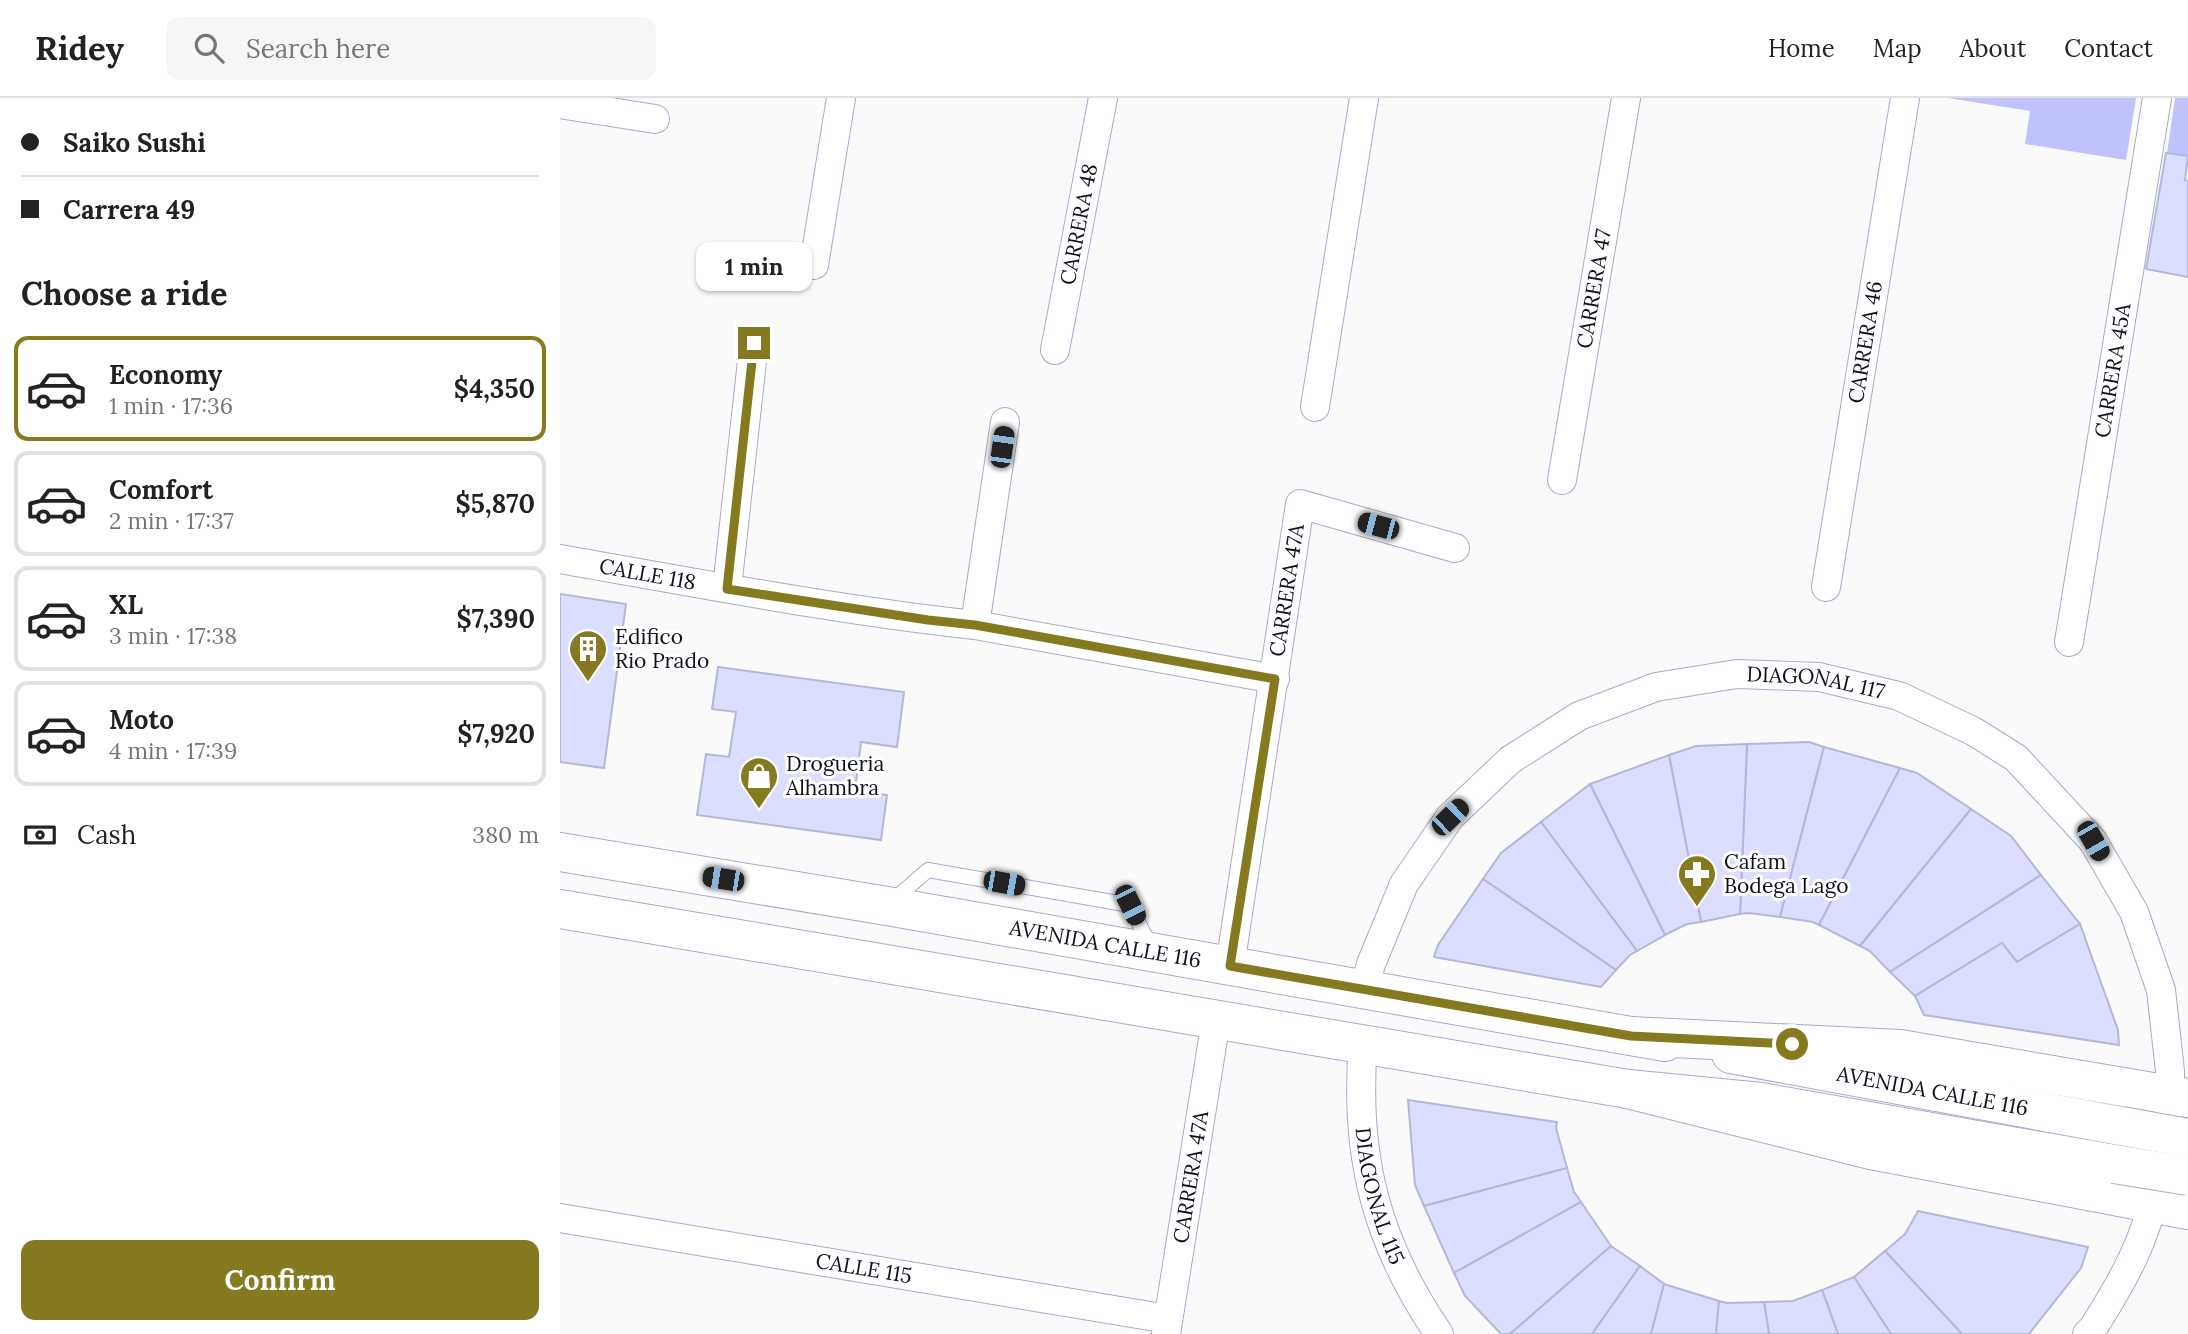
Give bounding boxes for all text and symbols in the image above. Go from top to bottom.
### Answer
search box [166,17,656,80]
text: Ridey [35,27,124,69]
icon: search [190,29,228,67]
text: Search here [246,32,390,65]
text: Home [1768,33,1835,64]
text: Map [1873,33,1922,64]
text: About [1960,33,2026,64]
text: Contact [2064,33,2153,64]
text: Saiko Sushi [63,126,206,159]
street label: CARRERA 48 [1054,161,1103,287]
text: Carrera 49 [63,193,195,226]
street label: CARRERA 47 [1570,226,1617,351]
callout: 1 min [696,242,812,290]
text: 1 min [725,252,783,281]
text: Choose a ride [21,273,228,314]
street label: CARRERA 46 [1842,279,1888,405]
street label: CARRERA 45A [2088,300,2137,440]
route end [738,327,770,359]
icon: car [25,357,88,420]
text: Economy [109,358,222,391]
text: $4,350 [454,372,535,405]
text: 1 min · 17:36 [109,391,233,420]
car [989,425,1016,469]
icon: car [25,472,88,535]
text: Comfort [109,473,213,506]
text: $5,870 [456,487,535,520]
text: 2 min · 17:37 [109,506,234,535]
car [1355,510,1402,542]
street label: CARRERA 47A [1263,521,1310,658]
street label: CALLE 118 [597,552,698,596]
icon: car [25,587,88,650]
text: XL [109,588,143,621]
text: $7,390 [457,602,535,635]
text: 3 min · 17:38 [109,621,237,650]
place label: Edifico Rio Prado [615,623,709,674]
building icon: Edifico Rio Prado [567,628,609,683]
street label: DIAGONAL 117 [1746,660,1888,705]
icon: car [25,702,88,765]
text: Moto [109,703,174,736]
text: $7,920 [457,717,535,750]
text: 4 min · 17:39 [109,736,237,765]
place label: Drogueria Alhambra [785,750,884,801]
shop icon: Drogueria Alhambra [738,755,780,810]
car [1428,795,1473,839]
icon: cash [21,816,59,854]
text: Cash [77,818,136,851]
car [2074,818,2113,864]
text: 380 m [472,820,539,849]
place label: Cafam Bodega Lago [1724,848,1849,899]
pharmacy icon: Cafam Bodega Lago [1676,853,1718,908]
car [701,865,746,893]
car [982,869,1027,897]
car [1112,882,1149,928]
street label: AVENIDA CALLE 116 [1006,913,1203,974]
route start [1776,1028,1808,1060]
street label: AVENIDA CALLE 116 [1834,1060,2031,1122]
street label: CARRERA 47A [1167,1108,1214,1245]
street label: DIAGONAL 115 [1349,1126,1411,1269]
button: Confirm [21,1240,539,1320]
street label: CALLE 115 [814,1247,914,1289]

